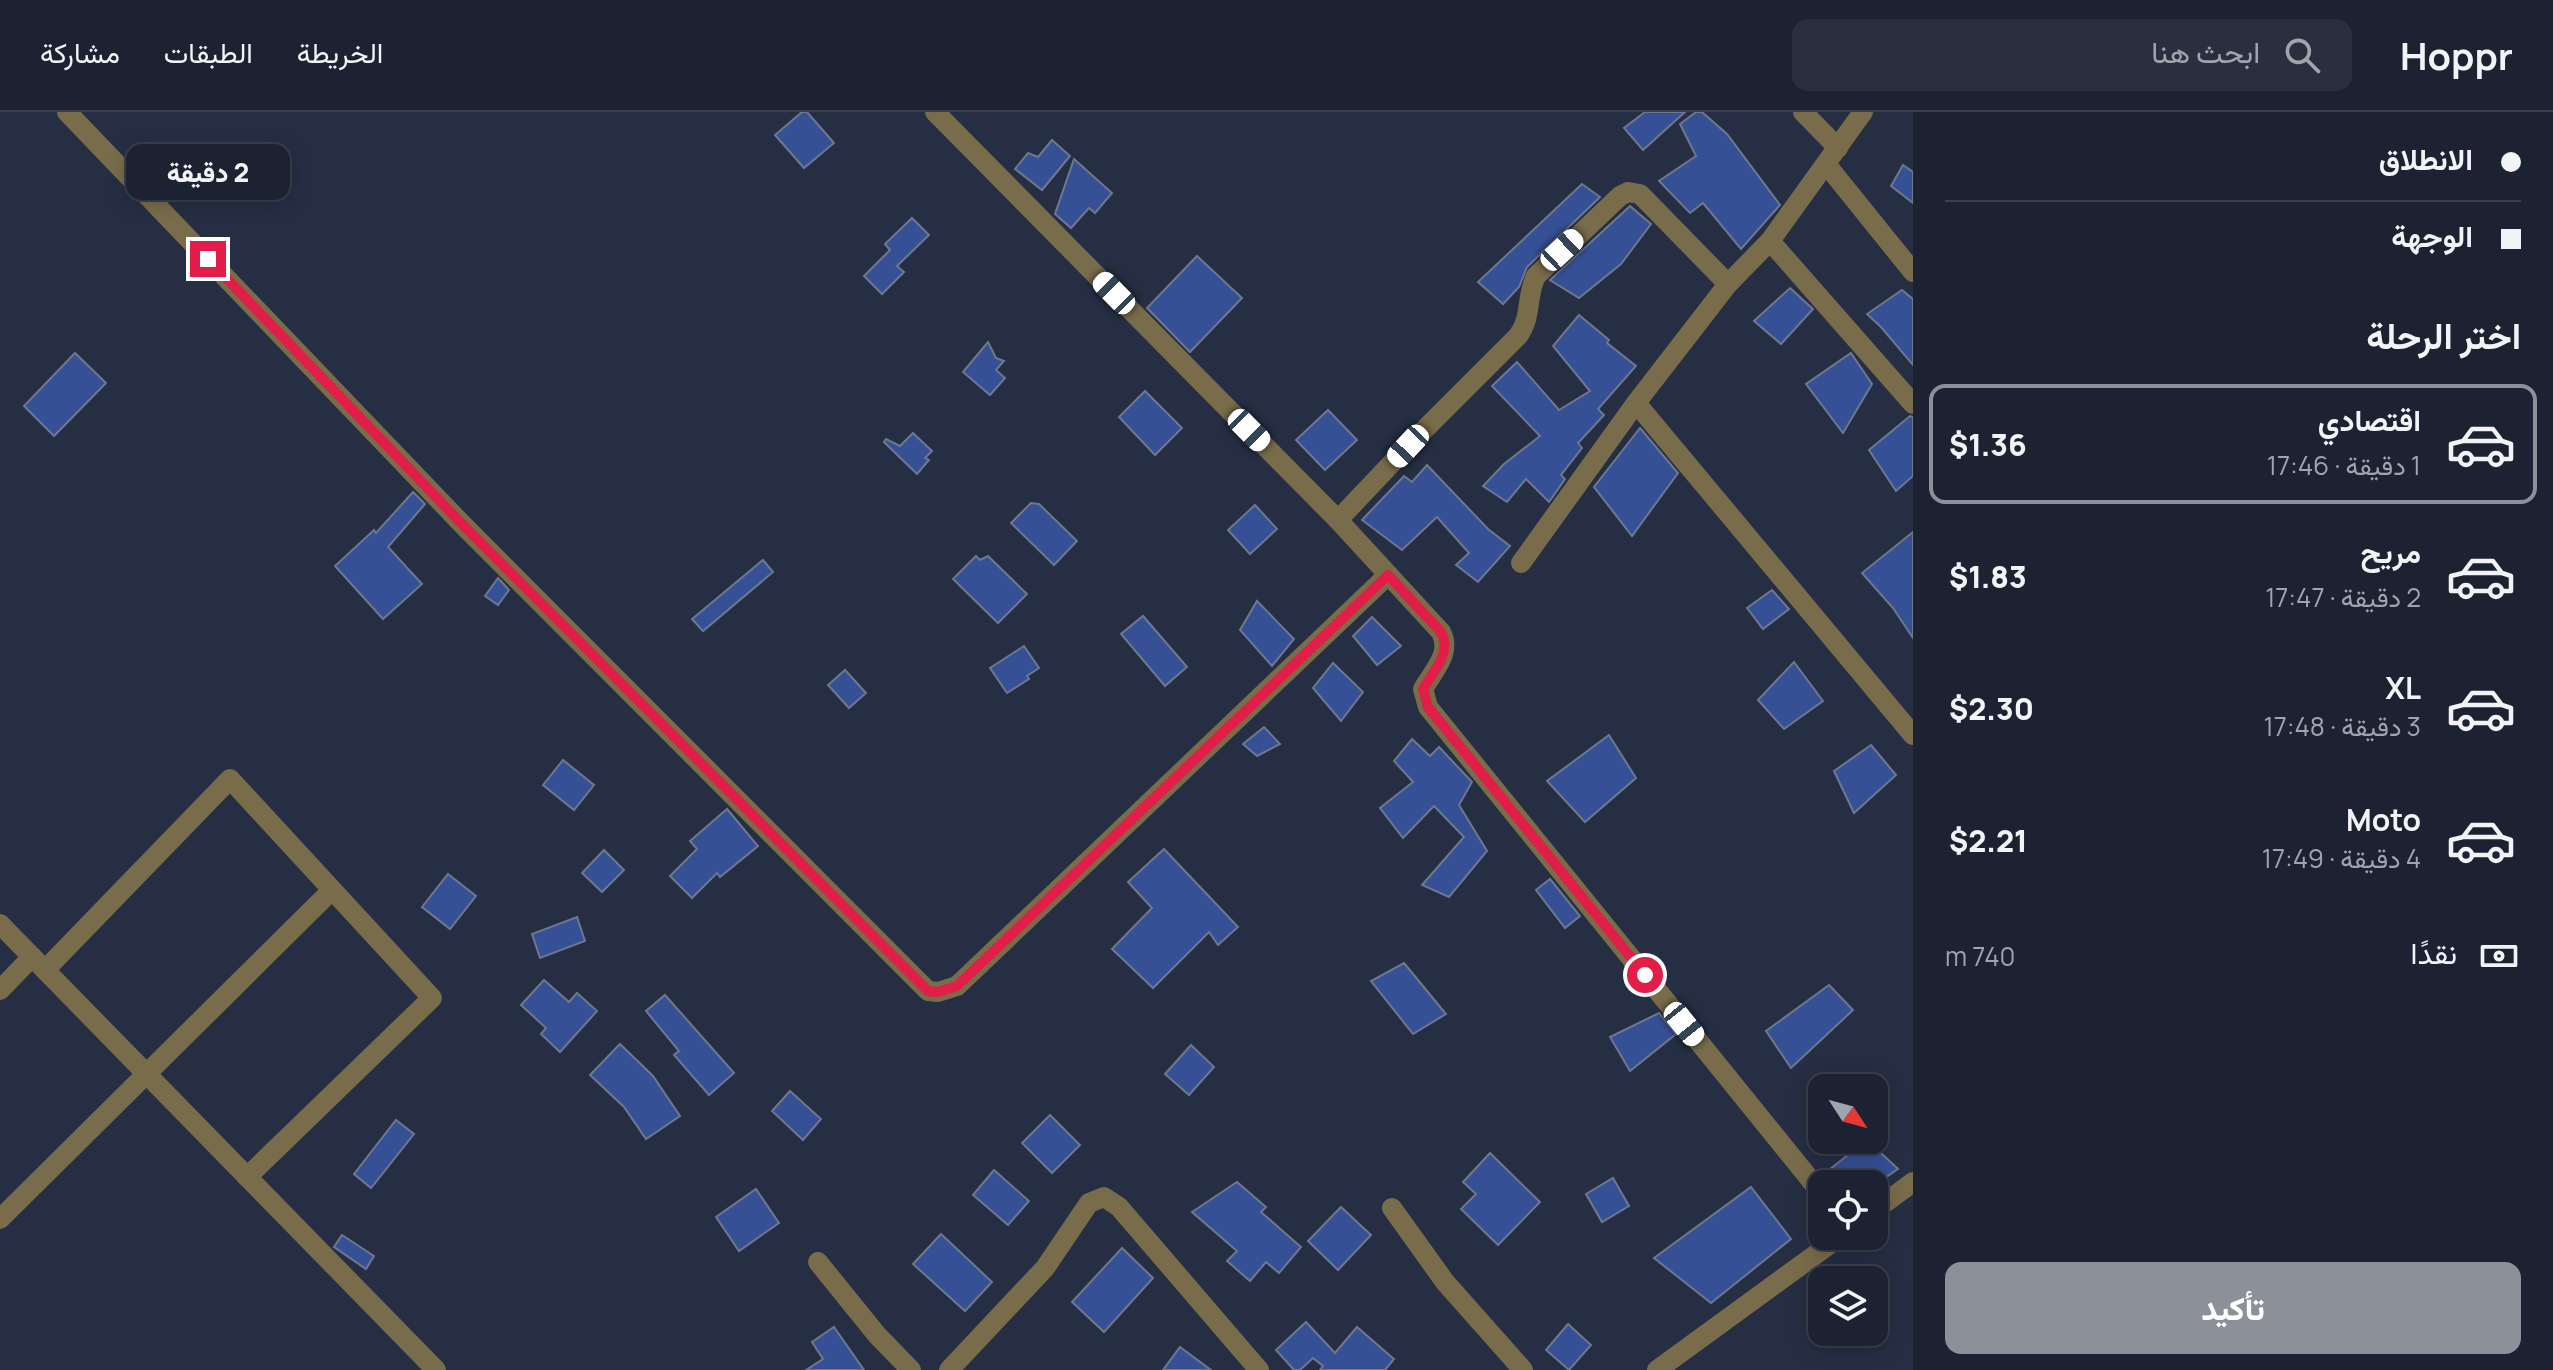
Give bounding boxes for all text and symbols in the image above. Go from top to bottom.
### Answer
search box [1792,19,2352,91]
text: Hoppr [2400,29,2513,81]
text: ابحث هنا [2151,31,2260,72]
text: مشاركة [40,33,120,71]
text: الطبقات [164,33,253,71]
text: الخريطة [297,33,383,71]
icon: search [2280,33,2324,77]
text: الانطلاق [2379,138,2473,179]
callout: 2 دقيقة [126,143,290,199]
text: 2 دقيقة [167,154,249,190]
text: الوجهة [2391,215,2473,256]
car [1536,225,1588,275]
route end [190,241,226,277]
car [1089,268,1139,318]
text: اختر الرحلة [2366,311,2521,360]
text: اقتصادي [2318,399,2421,440]
car [1224,405,1274,455]
icon: car [2445,408,2517,480]
car [1383,420,1433,472]
text: $1.36 [1949,424,2027,465]
text: 1 دقيقة · 17:46 [2267,447,2421,483]
text: مريح [2361,531,2421,572]
icon: car [2445,540,2517,612]
text: $1.83 [1949,556,2027,597]
text: 2 دقيقة · 17:47 [2265,579,2421,615]
text: XL [2385,667,2421,708]
icon: car [2445,672,2517,744]
text: $2.30 [1949,688,2034,729]
text: 3 دقيقة · 17:48 [2264,708,2421,744]
text: Moto [2346,799,2421,840]
icon: car [2445,804,2517,876]
text: $2.21 [1949,820,2028,861]
text: 4 دقيقة · 17:49 [2262,840,2421,876]
text: نقدًا [2411,932,2457,973]
icon: cash [2477,934,2521,978]
text: 740 m [1945,938,2015,974]
route start [1627,957,1663,993]
car [1660,998,1708,1050]
north arrow [1808,1074,1888,1154]
map controls [1808,1074,1888,1346]
button: locate [1808,1170,1888,1250]
button: تأكيد [1945,1262,2521,1354]
button: layers [1808,1266,1888,1346]

